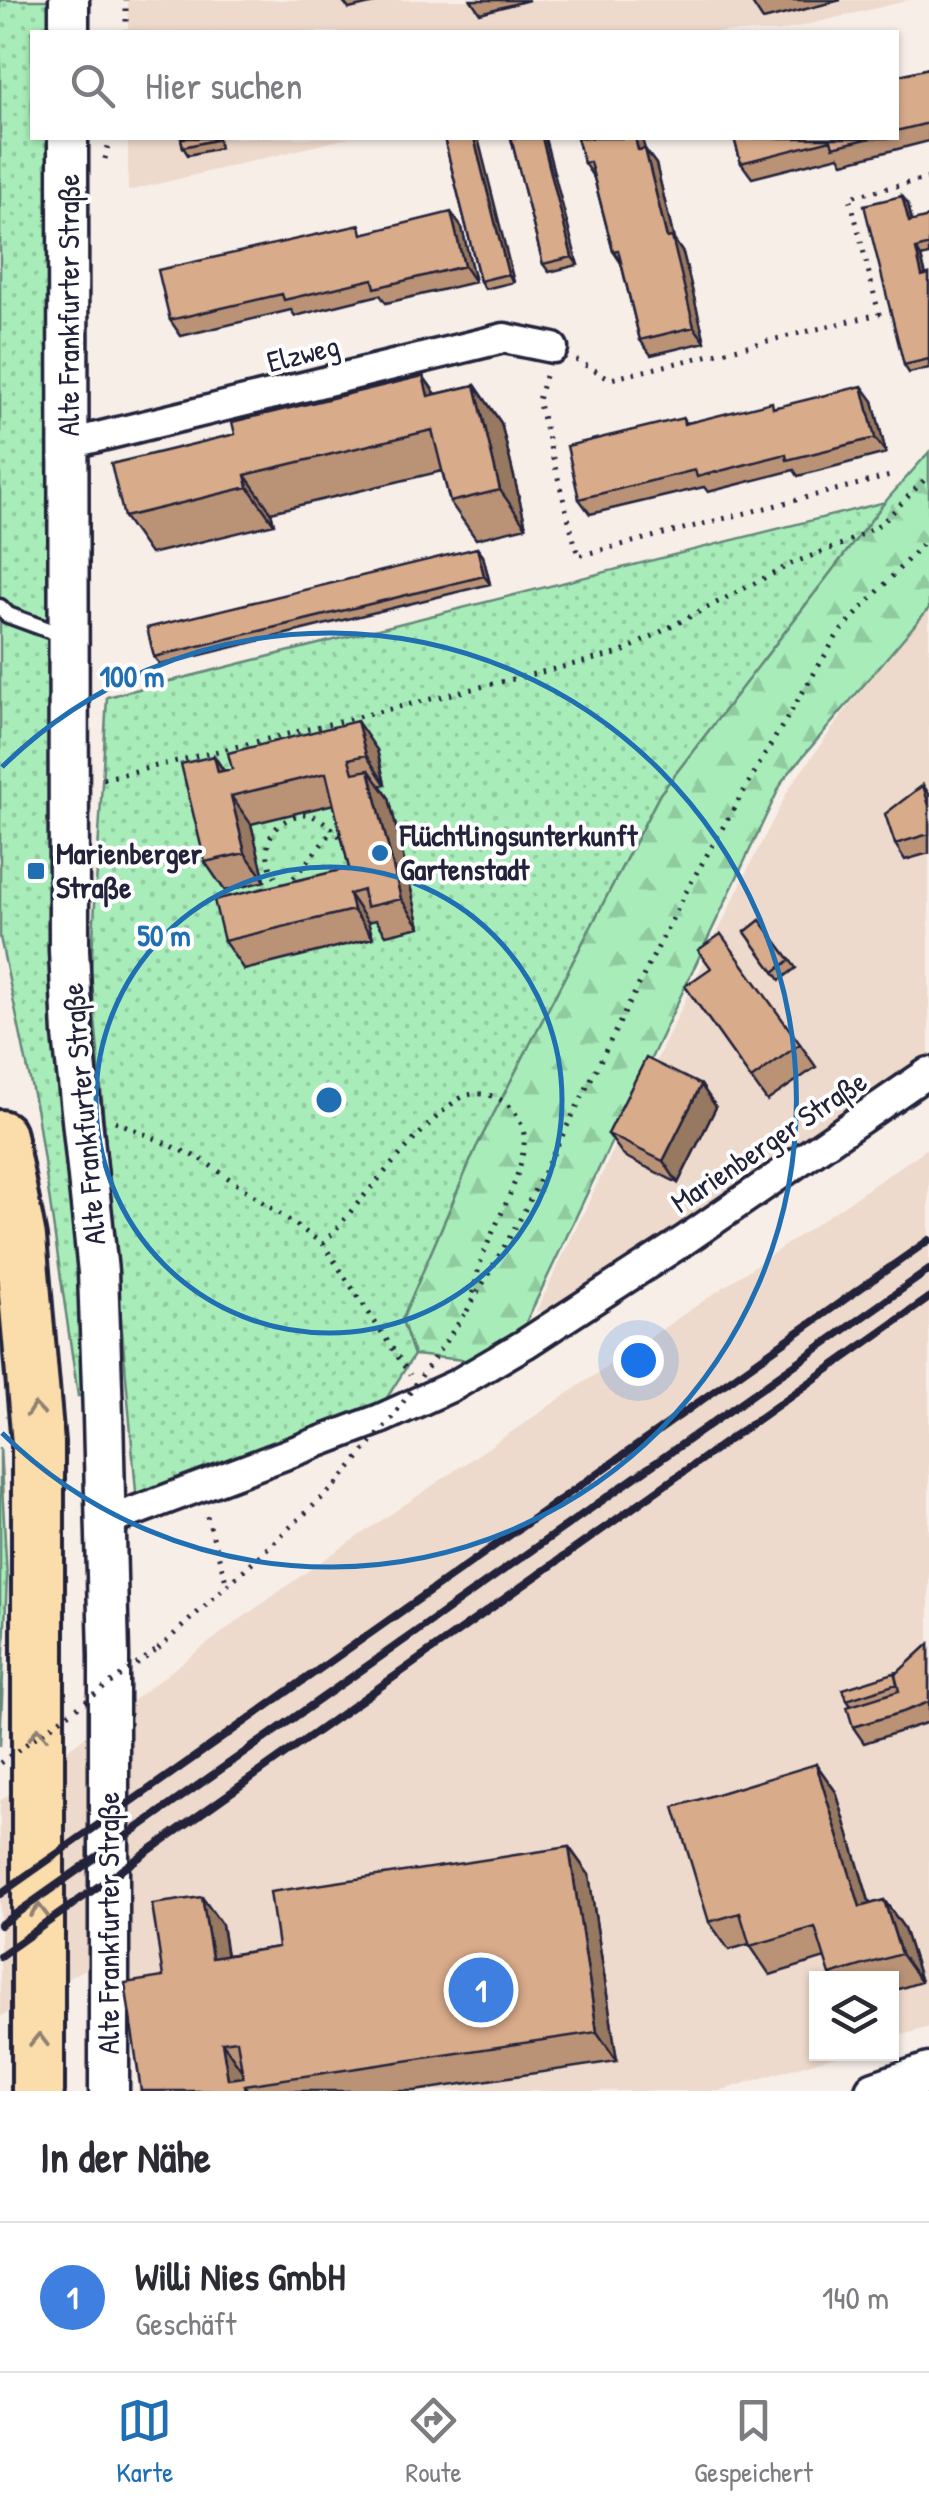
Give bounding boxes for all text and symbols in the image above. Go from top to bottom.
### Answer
search box [30,30,899,140]
icon: search [65,58,120,113]
text: Hier suchen [145,59,303,111]
street label: Alte Frankfurter Straße [48,174,88,436]
street label: Elzweg [262,325,343,381]
text: 100 m [99,656,165,696]
place label: Flüchtlingsunterkunft Gartenstadt [399,815,639,889]
place label: Marienberger Straße [56,833,203,908]
marker: Flüchtlingsunterkunft Gartenstadt [369,842,391,864]
marker: Marienberger Straße [25,860,47,882]
text: 50 m [137,915,191,955]
street label: Alte Frankfurter Straße [52,981,114,1247]
street label: Marienberger Straße [663,1061,874,1222]
centre of rings [311,1082,347,1118]
your location [613,1335,664,1386]
one-way arrow [25,1401,46,1417]
one-way arrow [27,1726,49,1742]
street label: Alte Frankfurter Straße [88,1792,128,2054]
one-way arrow [28,1902,50,1918]
pin: 1 [448,1952,514,2028]
map controls [809,1971,899,2061]
button: layers [809,1971,899,2061]
one-way arrow [28,2032,49,2048]
text: In der Nähe [40,2128,211,2185]
text: Willi Nies GmbH [135,2250,345,2302]
text: 1 [67,2276,78,2319]
text: 140 m [822,2276,889,2319]
text: Geschäft [135,2302,236,2345]
tab: Karte [116,2393,173,2491]
tab: Route [406,2393,462,2491]
tab: Gespeichert [694,2393,813,2491]

